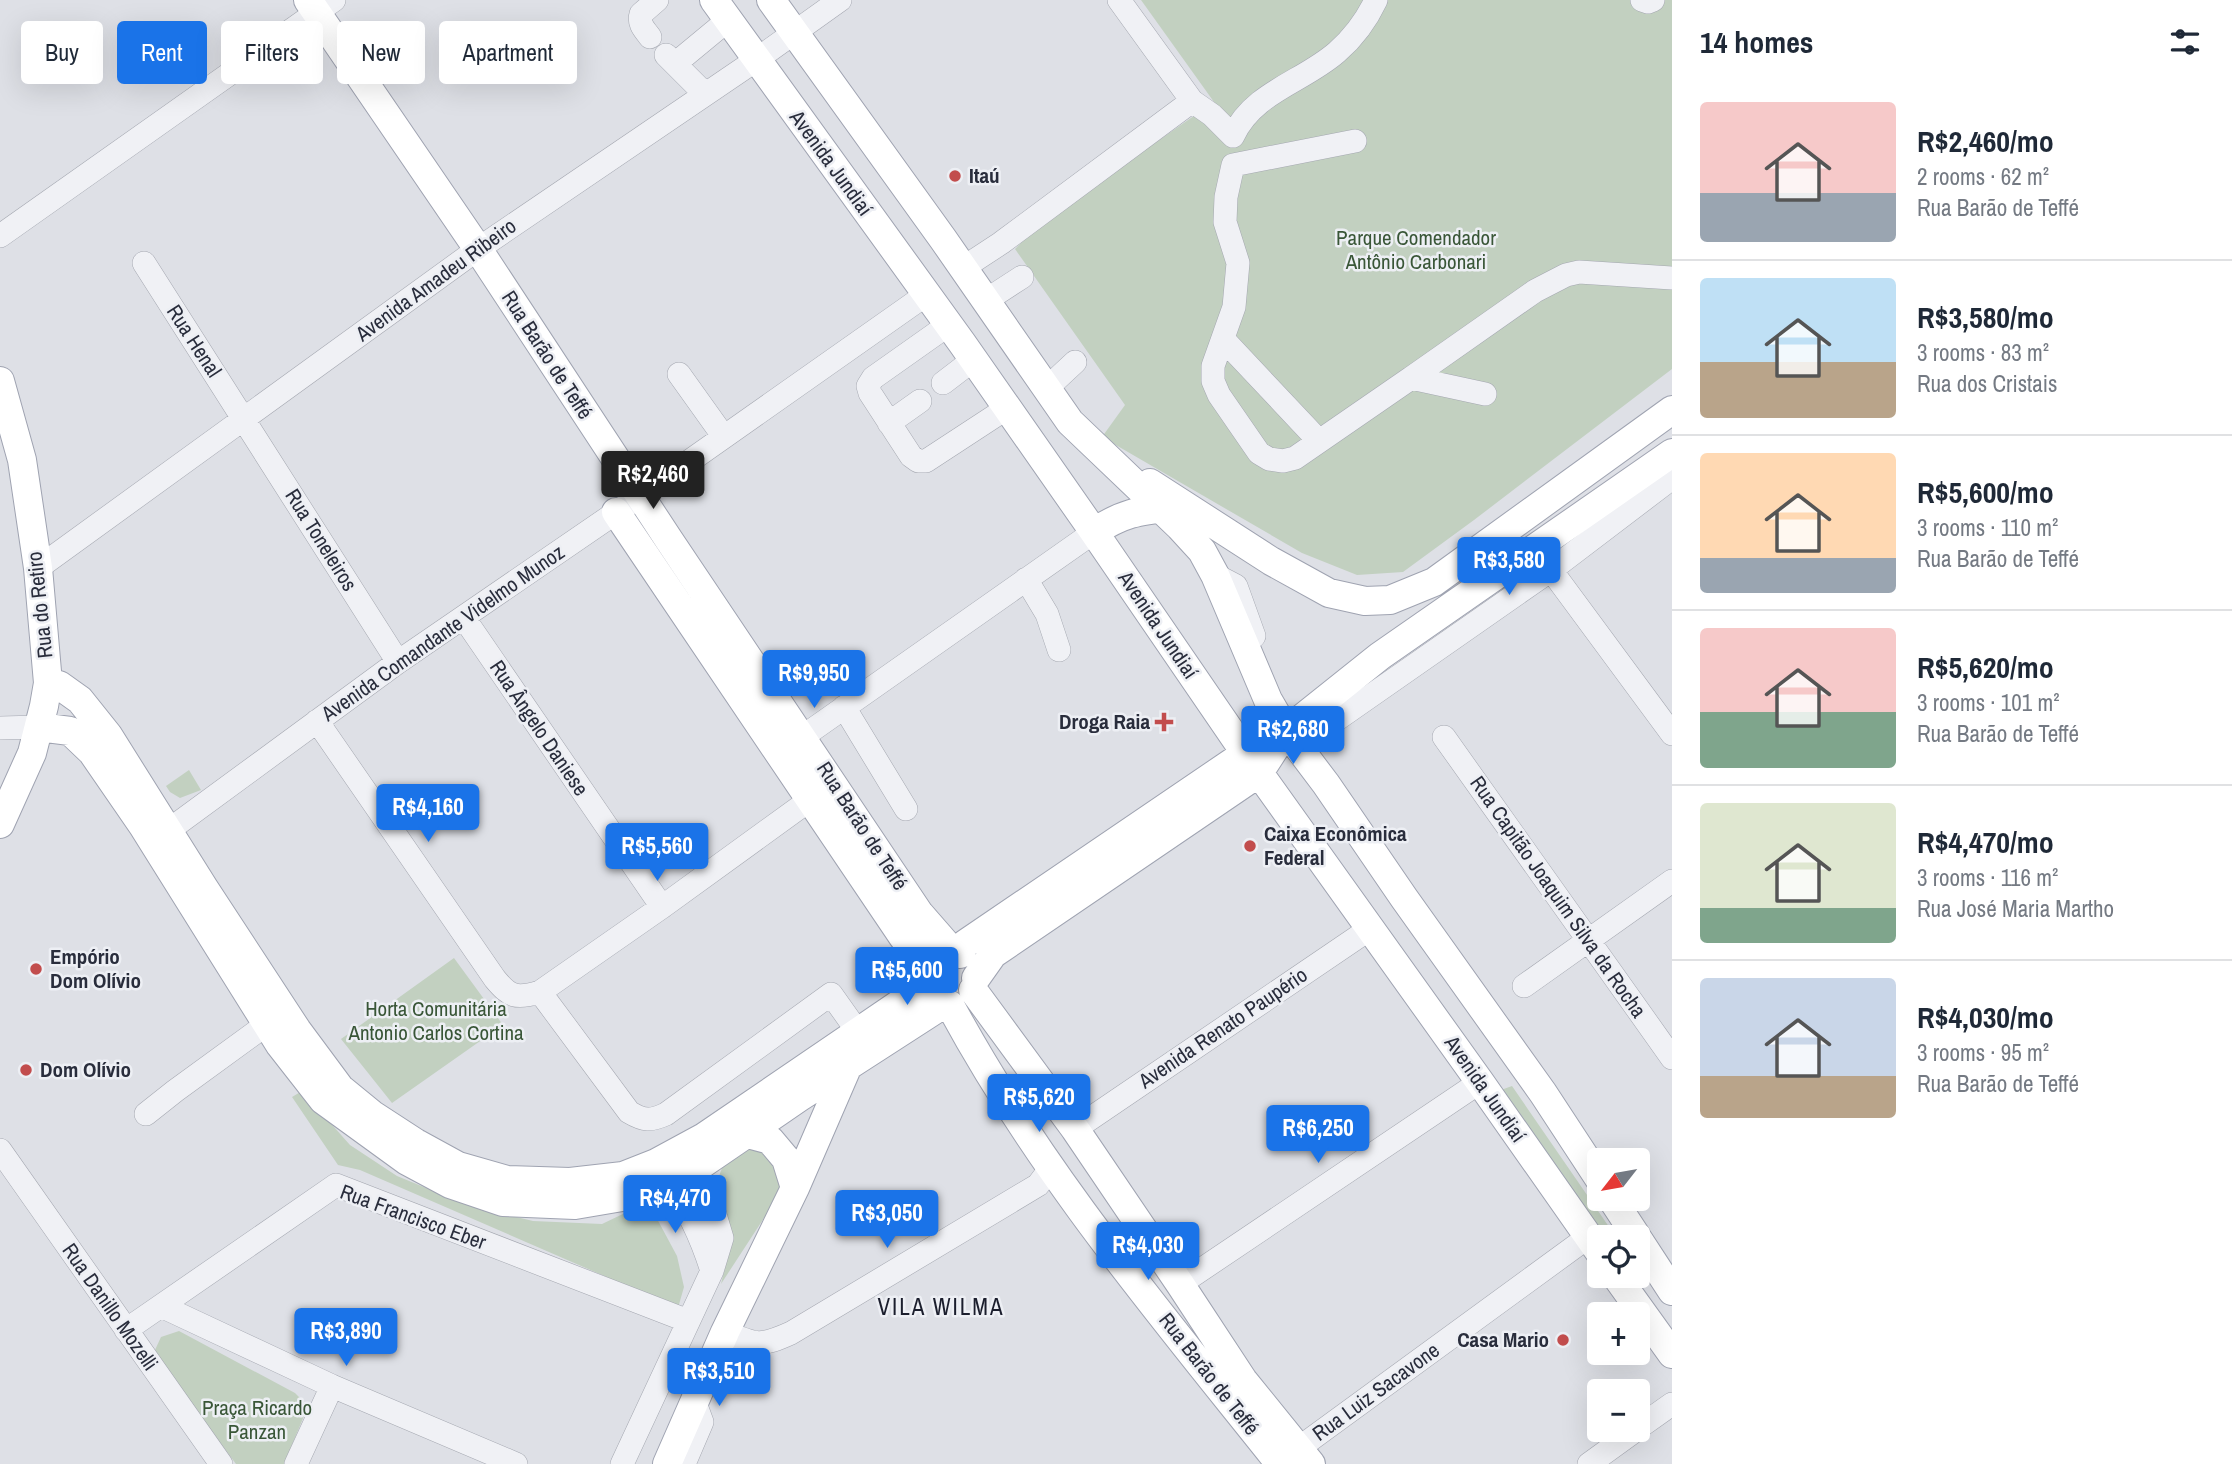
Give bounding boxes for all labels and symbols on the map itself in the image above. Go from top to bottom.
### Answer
street label: Avenida Jundiaí [783,103,880,222]
place label: Itaú [969,161,1000,190]
marker: Itaú [947,168,963,184]
street label: Avenida Amadeu Ribeiro [349,211,522,348]
park label: Parque Comendador Antônio Carbonari [1336,223,1496,276]
street label: Rua Barão de Teffé [495,285,600,425]
street label: Rua Henal [160,299,229,383]
pin: R$2,460 [588,452,718,511]
street label: Rua Toneleiros [279,483,364,596]
street label: Avenida Comandante Videlmo Munoz [315,537,570,728]
pin: R$3,580 [1444,538,1574,597]
street label: Rua do Retiro [19,550,60,660]
street label: Avenida Jundiaí [1111,564,1205,684]
pin: R$9,950 [749,650,879,710]
street label: Rua Ângelo Daniese [483,654,596,801]
pin: R$2,680 [1228,706,1358,766]
place label: Droga Raia [1059,707,1150,736]
marker: Droga Raia [1156,714,1172,730]
street label: Rua Barão de Teffé [810,756,915,896]
street label: Rua Capitão Joaquim Silva da Rocha [1464,770,1653,1024]
pin: R$4,160 [363,784,493,844]
place label: Caixa Econômica Federal [1264,819,1407,872]
pin: R$5,560 [592,824,722,883]
marker: Caixa Econômica Federal [1242,838,1258,854]
place label: Empório Dom Olívio [50,942,141,995]
pin: R$5,600 [842,948,972,1007]
street label: Avenida Renato Paupério [1132,960,1313,1095]
marker: Empório Dom Olívio [28,961,44,977]
park label: Horta Comunitária Antonio Carlos Cortina [347,994,524,1047]
street label: Avenida Jundiaí [1437,1029,1533,1148]
place label: Dom Olívio [40,1055,131,1084]
marker: Dom Olívio [18,1062,34,1078]
pin: R$5,620 [974,1074,1104,1134]
pin: R$6,250 [1253,1106,1383,1165]
north arrow [1587,1148,1650,1211]
pin: R$4,470 [610,1176,740,1235]
street label: Rua Francisco Eber [336,1177,490,1256]
pin: R$3,050 [822,1190,952,1250]
pin: R$4,030 [1083,1222,1213,1282]
street label: Rua Danillo Mozelli [56,1237,165,1376]
district label: VILA WILMA [878,1291,1004,1322]
street label: Rua Barão de Teffé [1152,1307,1266,1441]
pin: R$3,890 [281,1308,411,1368]
place label: Casa Mario [1457,1325,1549,1354]
marker: Casa Mario [1555,1332,1571,1348]
street label: Rua Luiz Sacavone [1306,1336,1445,1447]
pin: R$3,510 [654,1348,784,1408]
park label: Praça Ricardo Panzan [202,1393,312,1446]

